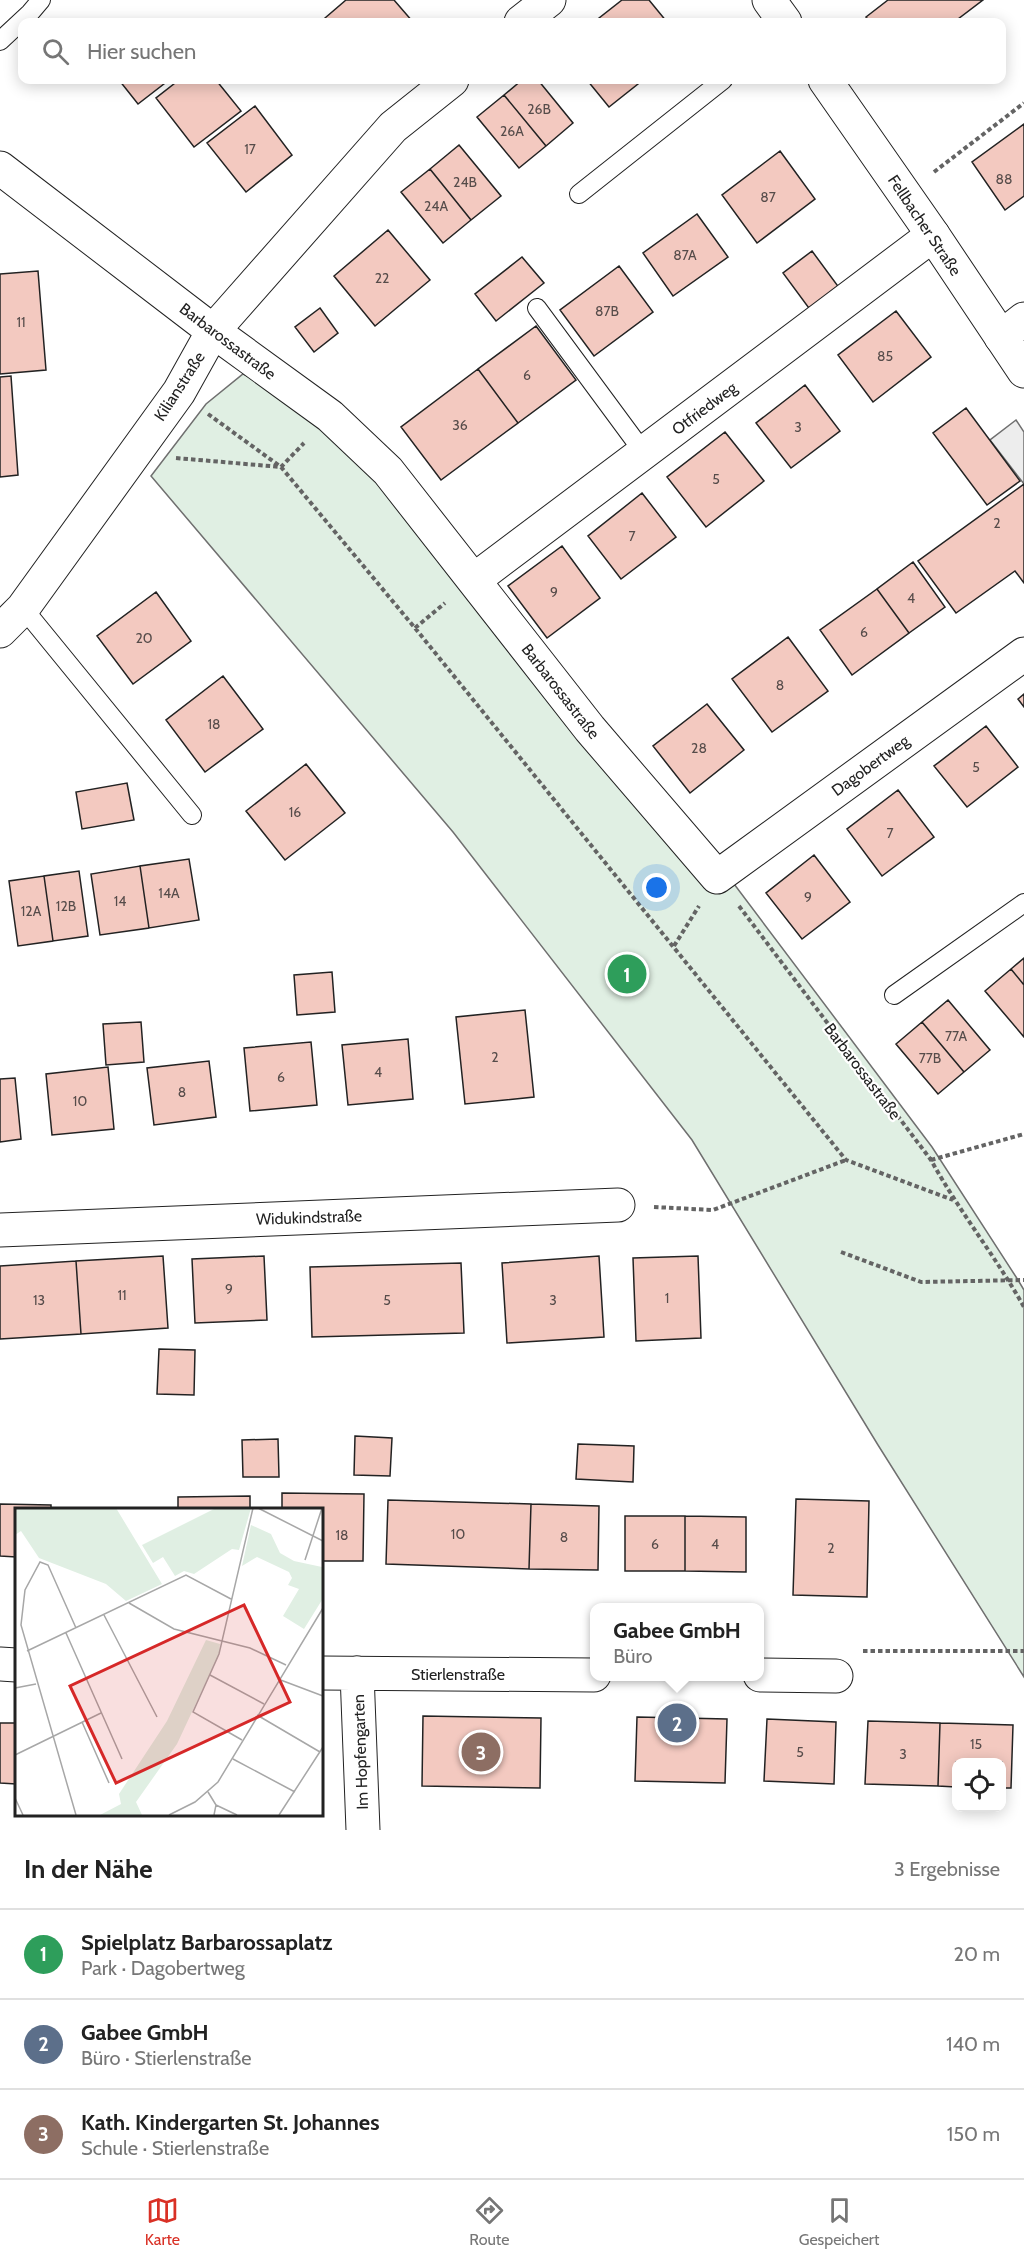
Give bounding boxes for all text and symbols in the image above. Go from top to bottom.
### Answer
search box [18,18,1006,84]
icon: search [39,35,72,68]
text: Hier suchen [87,38,196,65]
house number: 26B [527,100,551,118]
house number: 26A [500,122,524,140]
house number: 17 [244,140,256,158]
house number: 88 [996,170,1012,188]
street label: Fellbacher Straße [884,171,965,279]
house number: 24B [453,173,477,191]
house number: 87 [760,188,776,206]
house number: 24A [424,197,448,215]
house number: 87A [673,246,697,264]
house number: 22 [375,269,389,287]
street label: Barbarossastraße [176,299,280,384]
house number: 87B [595,302,619,320]
house number: 11 [16,313,26,331]
house number: 85 [877,347,893,365]
street label: Kilianstraße [150,348,209,424]
house number: 6 [523,366,531,384]
street label: Otfriedweg [668,377,741,439]
house number: 36 [452,416,468,434]
house number: 3 [794,418,802,436]
house number: 5 [712,470,720,488]
house number: 2 [993,514,1001,532]
house number: 7 [628,527,636,545]
house number: 9 [550,583,558,601]
house number: 4 [907,589,915,607]
house number: 6 [860,623,868,641]
house number: 20 [135,629,153,647]
street label: Barbarossastraße [518,640,604,743]
house number: 8 [776,676,784,694]
house number: 18 [207,715,221,733]
street label: Dagobertweg [828,730,914,800]
house number: 28 [691,739,707,757]
house number: 5 [972,758,980,776]
house number: 16 [289,803,301,821]
house number: 7 [886,824,894,842]
your location [642,873,671,902]
house number: 14A [158,884,180,902]
house number: 9 [804,888,812,906]
house number: 14 [114,892,126,910]
house number: 12B [56,897,76,915]
house number: 12A [21,902,42,920]
pin: 1 [608,952,646,996]
street label: Barbarossastraße [820,1019,905,1123]
house number: 77A [945,1027,967,1045]
house number: 2 [491,1048,499,1066]
house number: 77B [919,1049,941,1067]
house number: 4 [374,1063,382,1081]
house number: 6 [277,1068,285,1086]
house number: 8 [178,1083,186,1101]
house number: 10 [73,1092,87,1110]
street label: Widukindstraße [256,1206,362,1229]
house number: 9 [225,1280,233,1298]
house number: 11 [117,1286,127,1304]
house number: 1 [665,1289,669,1307]
house number: 13 [33,1291,45,1309]
house number: 5 [383,1291,391,1309]
house number: 3 [549,1291,557,1309]
inset map [15,1508,322,1815]
house number: 10 [451,1525,465,1543]
house number: 18 [335,1526,349,1544]
house number: 8 [560,1528,568,1546]
house number: 6 [651,1535,659,1553]
house number: 4 [711,1535,719,1553]
house number: 2 [827,1539,835,1557]
popup [590,1603,764,1681]
text: Gabee GmbH [613,1617,741,1644]
text: Büro [613,1644,653,1668]
street label: Stierlenstraße [411,1665,505,1684]
street label: Im Hopfengarten [349,1694,372,1810]
pin: 2 [658,1700,696,1746]
pin: 3 [462,1730,500,1774]
house number: 15 [970,1735,982,1753]
house number: 5 [796,1743,804,1761]
house number: 3 [899,1745,907,1763]
map controls [952,1758,1006,1812]
button: locate [952,1758,1006,1812]
text: In der Nähe [24,1853,153,1885]
text: 3 Ergebnisse [894,1857,1000,1881]
text: Spielplatz Barbarossaplatz [81,1929,332,1956]
text: 1 [40,1942,47,1966]
text: 20 m [954,1942,1000,1966]
text: Park · Dagobertweg [81,1956,245,1980]
text: Gabee GmbH [81,2019,209,2046]
text: 2 [38,2032,49,2056]
text: 140 m [946,2032,1000,2056]
text: Büro · Stierlenstraße [81,2046,252,2070]
text: Kath. Kindergarten St. Johannes [81,2109,379,2136]
text: 3 [38,2122,49,2146]
text: 150 m [947,2122,1000,2146]
text: Schule · Stierlenstraße [81,2136,269,2160]
tab: Karte [145,2194,180,2249]
tab: Route [469,2194,509,2249]
tab: Gespeichert [799,2194,879,2249]

